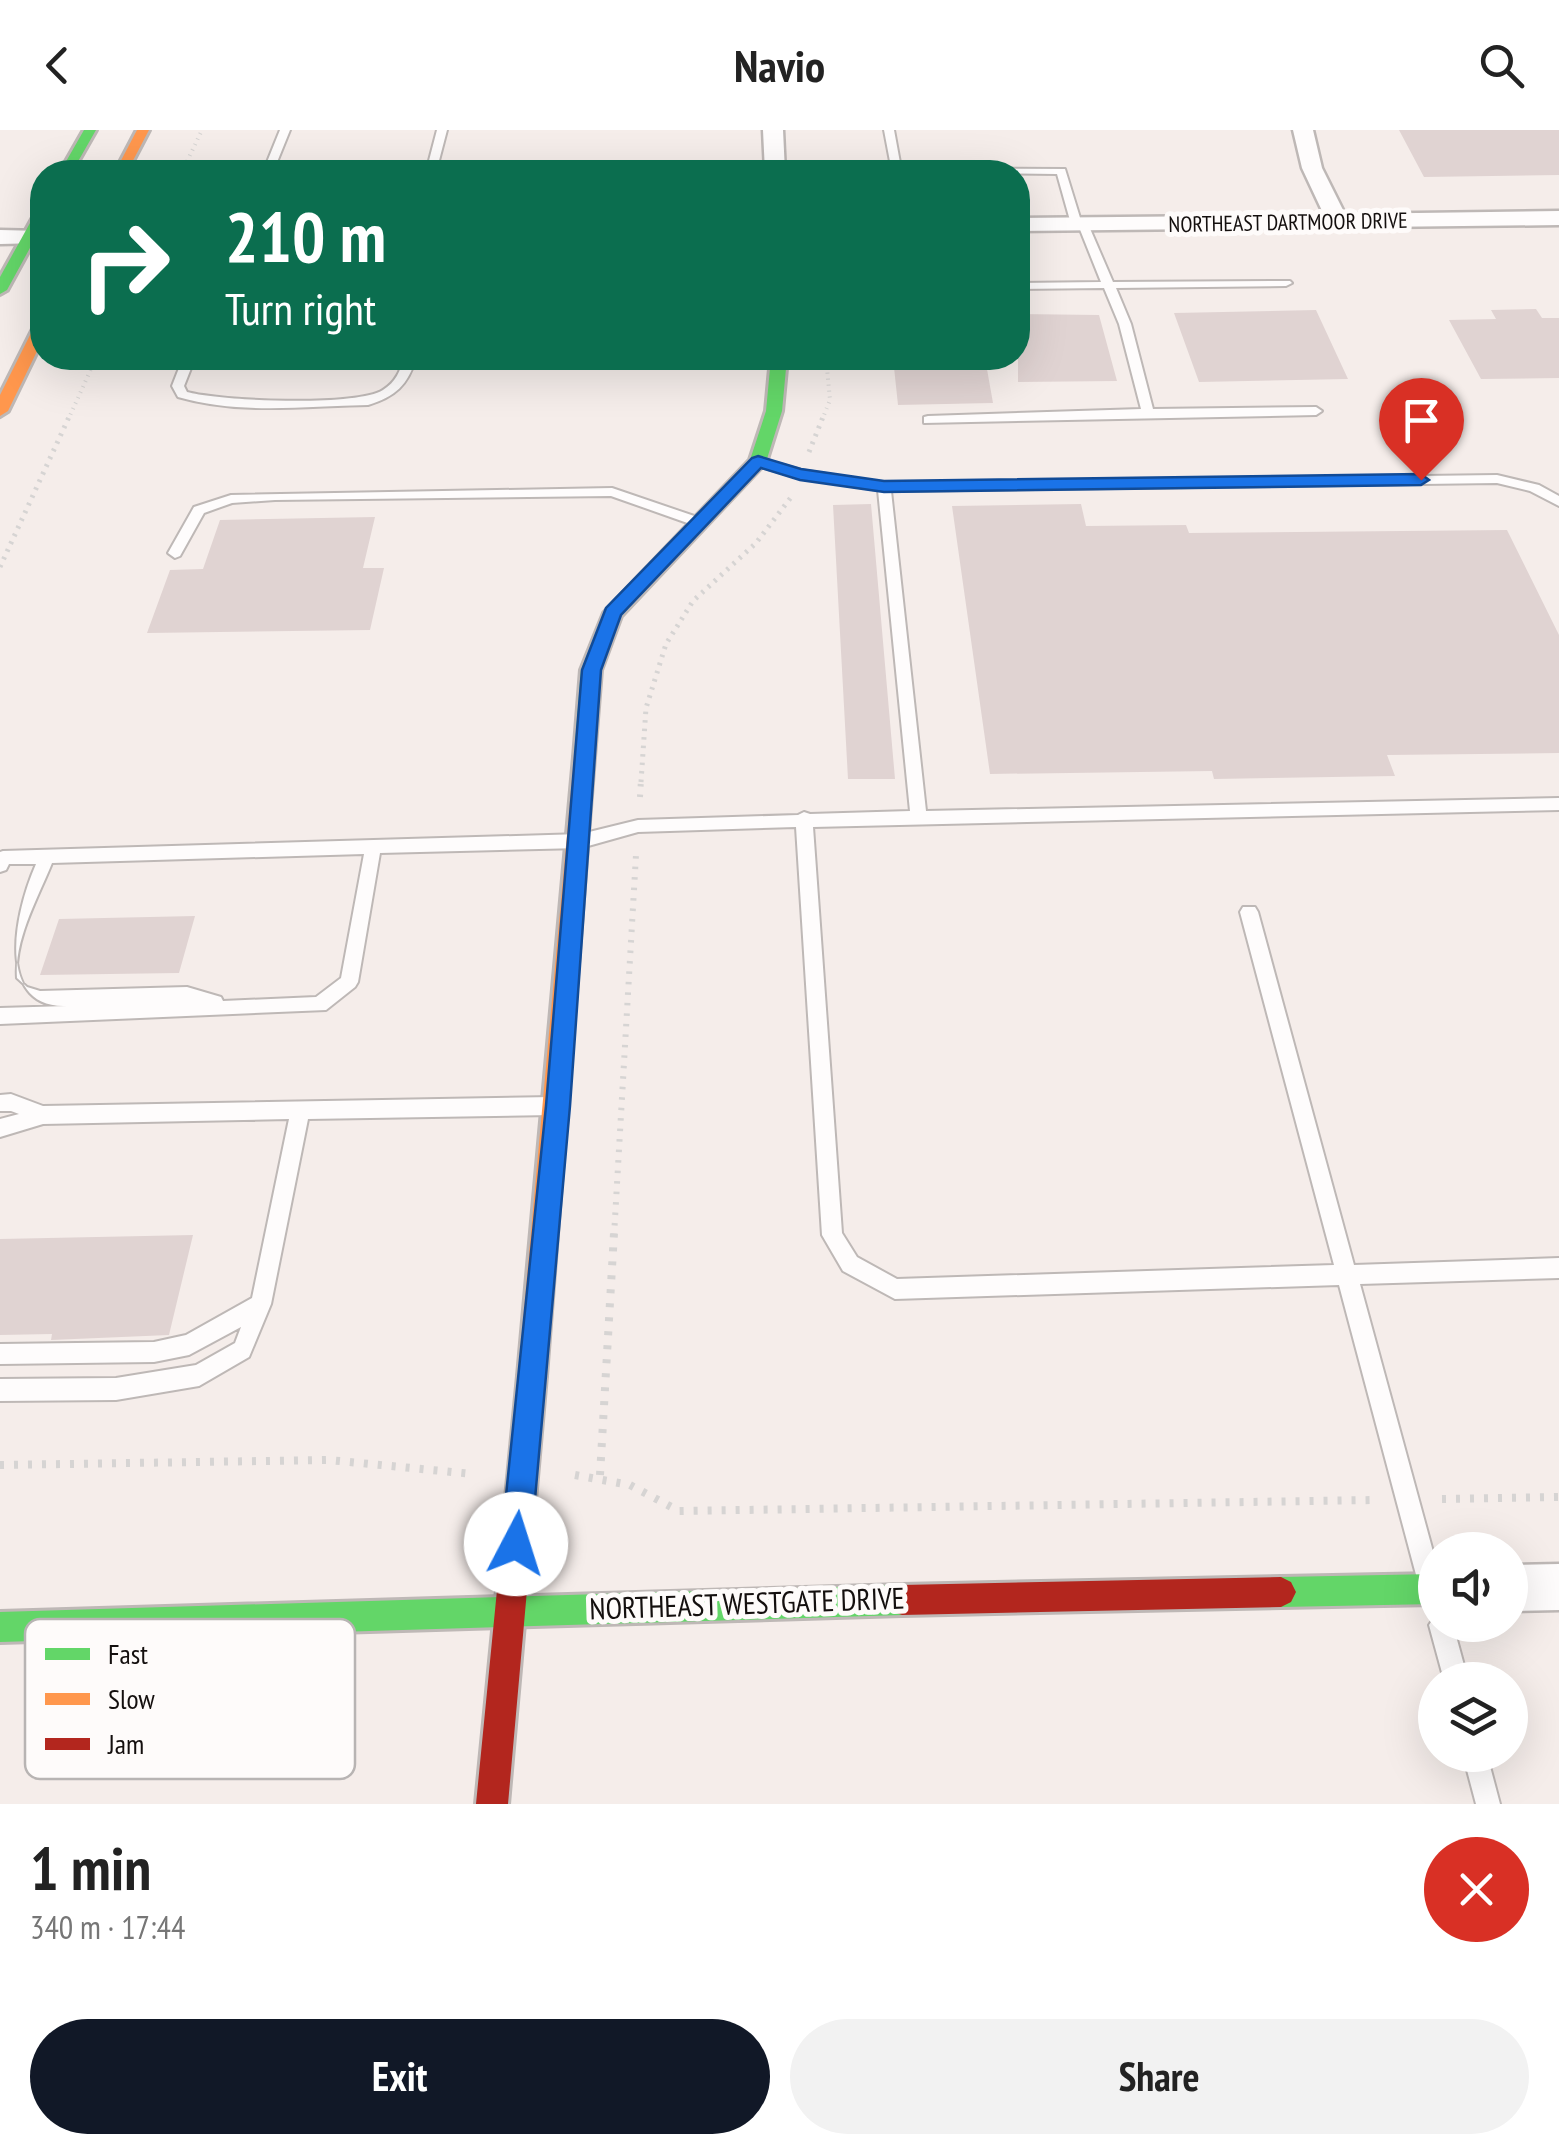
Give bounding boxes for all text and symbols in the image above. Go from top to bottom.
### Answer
text: Navio [734,36,825,94]
icon: back [30,38,85,93]
icon: search [1474,38,1529,93]
text: 210 m [225,191,386,281]
icon: right [60,200,190,330]
street label: NORTHEAST DARTMOOR DRIVE [1168,206,1408,238]
text: Turn right [225,279,376,337]
pin [1379,378,1464,481]
icon: arrive [1394,393,1449,448]
position arrow [464,1492,568,1596]
map controls [1418,1532,1528,1772]
button: sound [1418,1532,1528,1642]
street label: NORTHEAST WESTGATE DRIVE [589,1578,905,1627]
legend [25,1619,355,1779]
text: Fast [108,1635,148,1672]
button: layers [1418,1662,1528,1772]
text: Slow [108,1680,155,1717]
text: Jam [107,1725,144,1762]
text: 1 min [30,1829,151,1907]
button: close [1424,1837,1529,1942]
text: 340 m · 17:44 [30,1906,185,1948]
button: Exit [30,2019,770,2134]
button: Share [790,2019,1529,2134]

